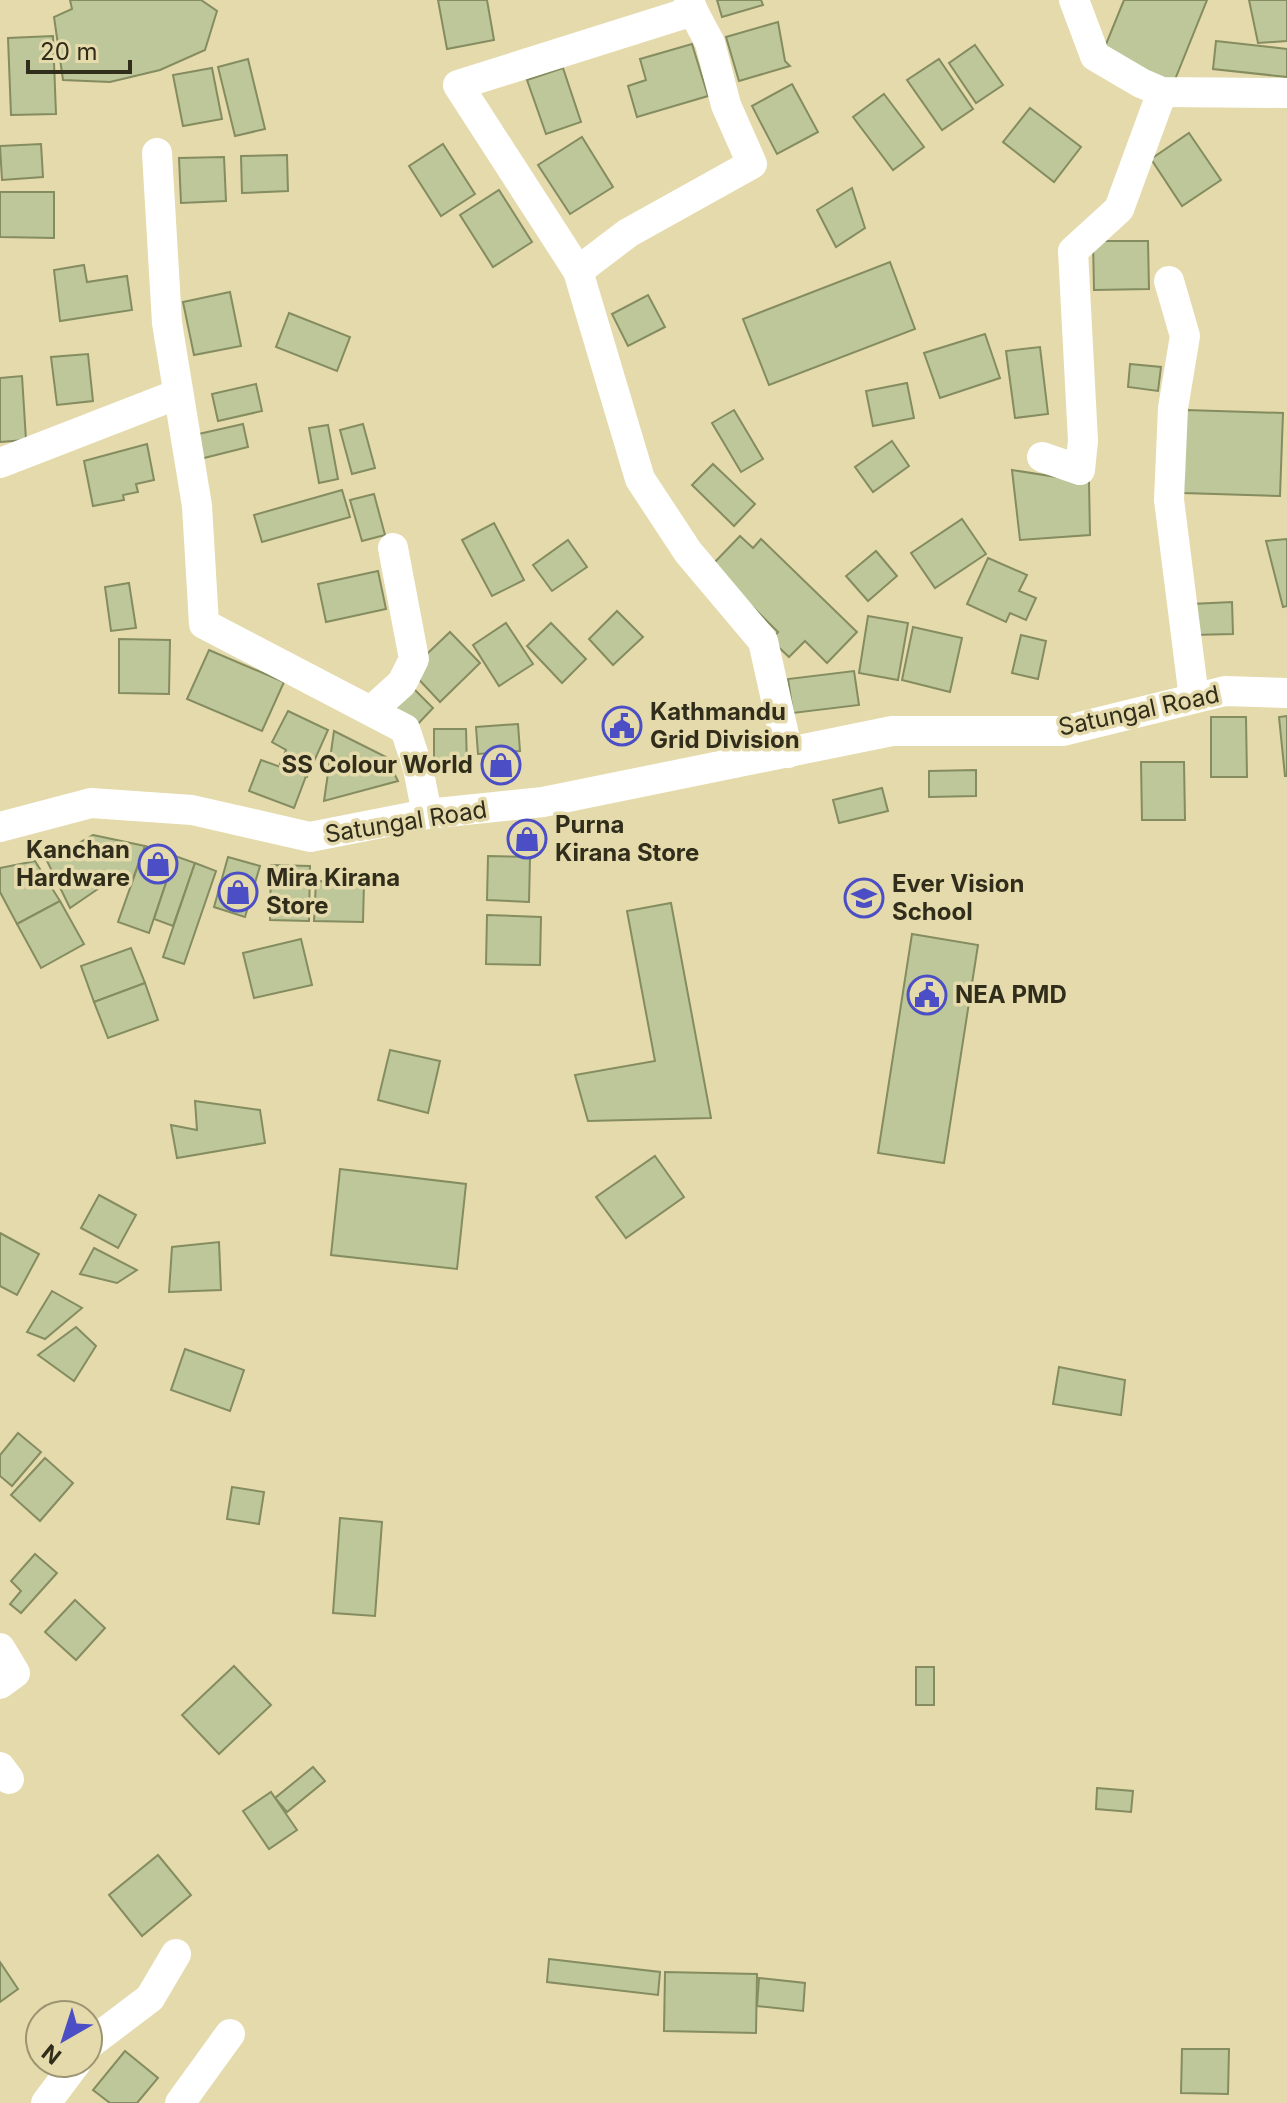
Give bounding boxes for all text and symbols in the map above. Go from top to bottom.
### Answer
scale bar [28,24,130,74]
text: 20 m [40,37,98,66]
street label: Satungal Road [1056,679,1222,742]
place label: Kathmandu Grid Division [650,697,800,754]
public building icon: Kathmandu Grid Division [601,705,643,747]
shop icon: SS Colour World [480,744,522,786]
place label: SS Colour World [282,750,473,779]
street label: Satungal Road [323,794,489,849]
place label: Purna Kirana Store [555,810,699,867]
shop icon: Purna Kirana Store [506,818,548,860]
place label: Kanchan Hardware [16,835,130,892]
shop icon: Kanchan Hardware [137,843,179,885]
place label: Mira Kirana Store [266,863,400,920]
place label: Ever Vision School [892,869,1024,926]
shop icon: Mira Kirana Store [217,871,259,913]
school or university icon: Ever Vision School [843,877,885,919]
public building icon: NEA PMD [906,974,948,1016]
place label: NEA PMD [955,980,1067,1009]
north arrow [24,1999,104,2079]
text: N [37,2039,66,2070]

